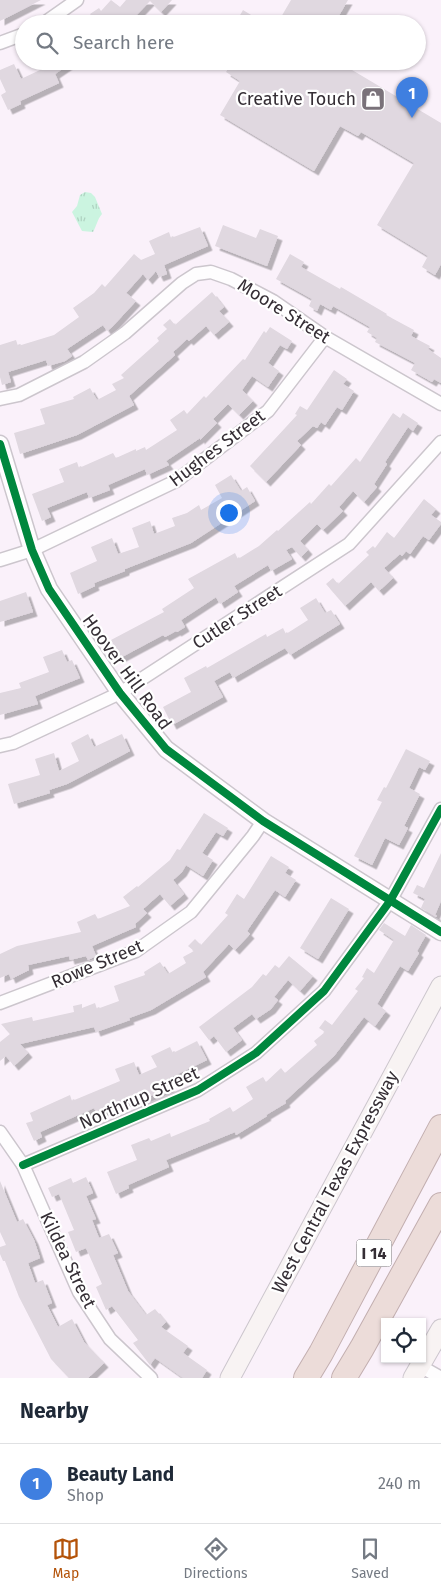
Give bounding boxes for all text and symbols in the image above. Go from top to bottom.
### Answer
search box [15,15,426,70]
icon: search [33,29,61,57]
text: Search here [73,31,174,54]
pin: 1 [396,77,428,118]
shop icon: Creative Touch [360,86,386,112]
place label: Creative Touch [237,88,356,110]
street label: Moore Street [234,274,335,348]
street label: Hughes Street [165,404,270,491]
your location [216,500,242,526]
street label: Cutler Street [188,580,286,654]
street label: Hoover Hill Road [78,610,176,734]
street label: Rowe Street [48,935,147,993]
street label: Northrup Street [76,1062,203,1134]
street label: West Central Texas Expressway [267,1067,403,1297]
street label: Kildea Street [35,1208,101,1312]
road number: I 14 [356,1240,392,1266]
map controls [381,1318,426,1363]
button: locate [381,1318,426,1363]
text: Nearby [20,1398,88,1424]
text: Beauty Land [67,1463,174,1486]
text: 1 [32,1474,40,1493]
text: 240 m [378,1474,421,1493]
text: Shop [67,1486,104,1505]
tab: Map [52,1535,80,1582]
tab: Directions [183,1535,248,1582]
tab: Saved [351,1535,389,1582]

